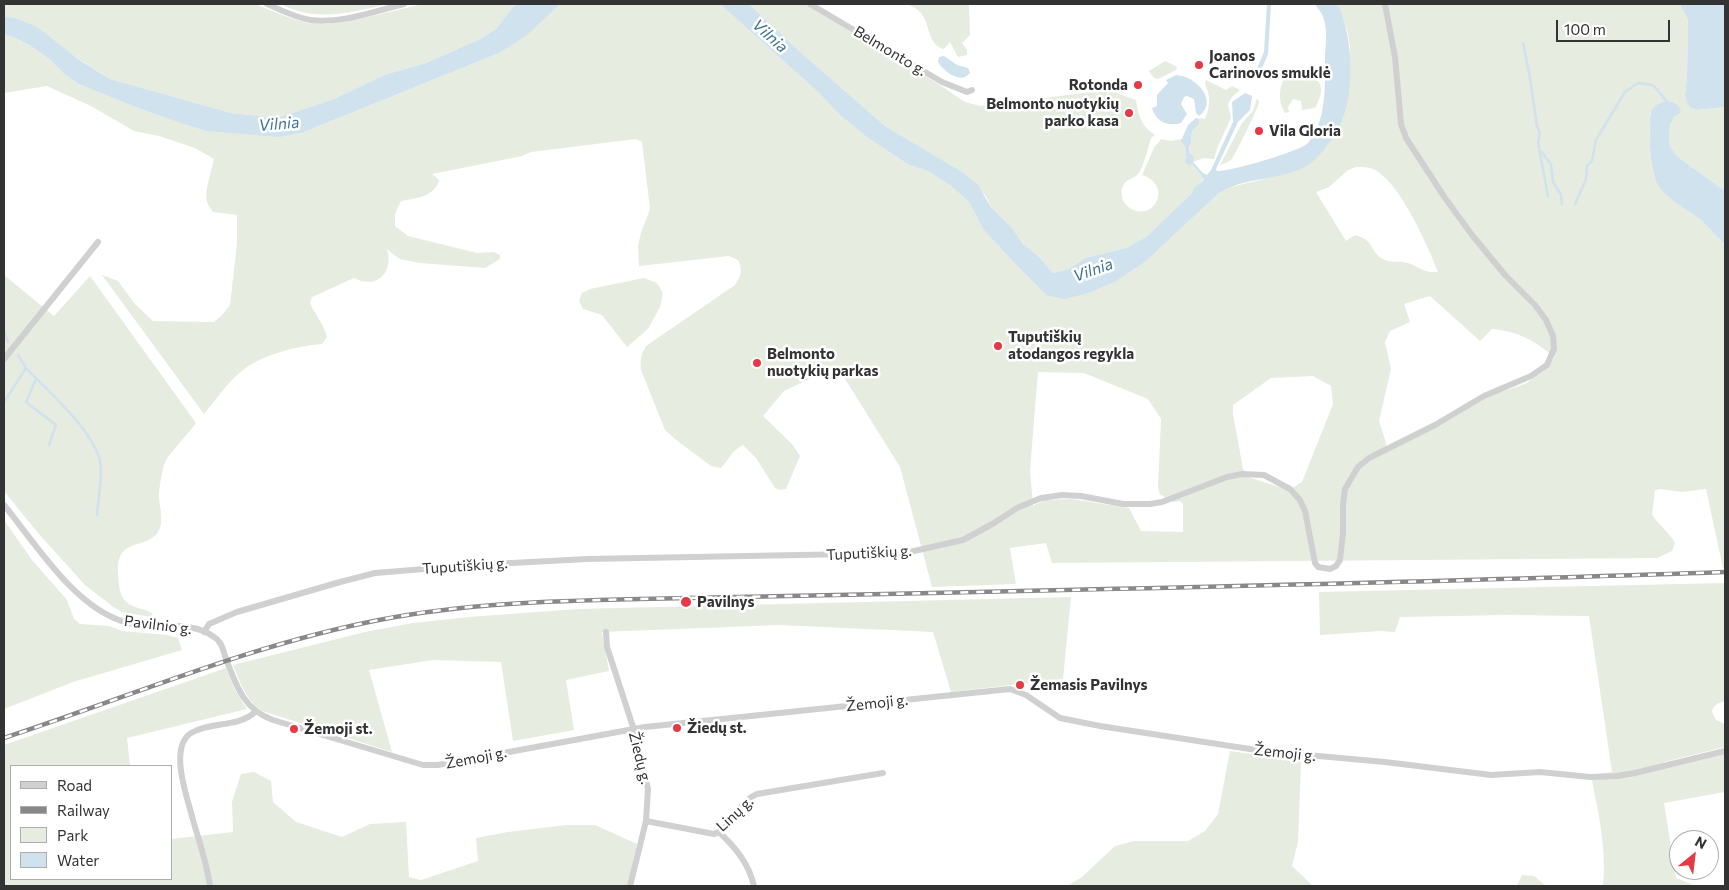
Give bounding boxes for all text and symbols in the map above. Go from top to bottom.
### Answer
scale bar [1559,10,1673,42]
water label: Vilnia [748,15,792,57]
text: 100 m [1564,20,1606,38]
street label: Belmonto g. [850,22,930,80]
place label: Joanos Carinovos smuklė [1209,47,1331,82]
marker: Joanos Carinovos smuklė [1193,59,1205,71]
place label: Rotonda [1069,76,1128,94]
marker: Rotonda [1132,79,1144,91]
place label: Belmonto nuotykių parko kasa [986,95,1119,130]
marker: Belmonto nuotykių parko kasa [1123,107,1135,119]
water label: Vilnia [258,113,300,135]
place label: Vila Gloria [1269,122,1341,140]
marker: Vila Gloria [1253,125,1265,137]
water label: Vilnia [1071,254,1115,286]
place label: Tuputiškių atodangos regykla [1008,328,1134,363]
marker: Tuputiškių atodangos regykla [992,340,1004,352]
place label: Belmonto nuotykių parkas [767,345,878,380]
marker: Belmonto nuotykių parkas [751,357,763,369]
street label: Tuputiškių g. [826,542,912,564]
street label: Tuputiškių g. [422,554,508,578]
place label: Pavilnys [697,593,754,611]
marker: Pavilnys [679,595,693,609]
street label: Pavilnio g. [123,612,193,638]
place label: Žemasis Pavilnys [1030,676,1148,694]
marker: Žemasis Pavilnys [1014,679,1026,691]
street label: Žemoji g. [845,691,909,715]
place label: Žiedų st. [687,719,747,737]
place label: Žemoji st. [304,720,373,738]
marker: Žiedų st. [671,722,683,734]
marker: Žemoji st. [288,723,300,735]
street label: Žiedų g. [625,730,655,786]
street label: Žemoji g. [1253,741,1317,765]
street label: Žemoji g. [444,743,508,773]
legend [10,765,172,880]
text: Road [57,776,92,794]
street label: Linų g. [713,792,757,836]
text: Railway [57,801,110,819]
text: Park [57,826,88,844]
north arrow [1669,830,1719,880]
text: N [1692,832,1710,852]
text: Water [57,851,99,869]

